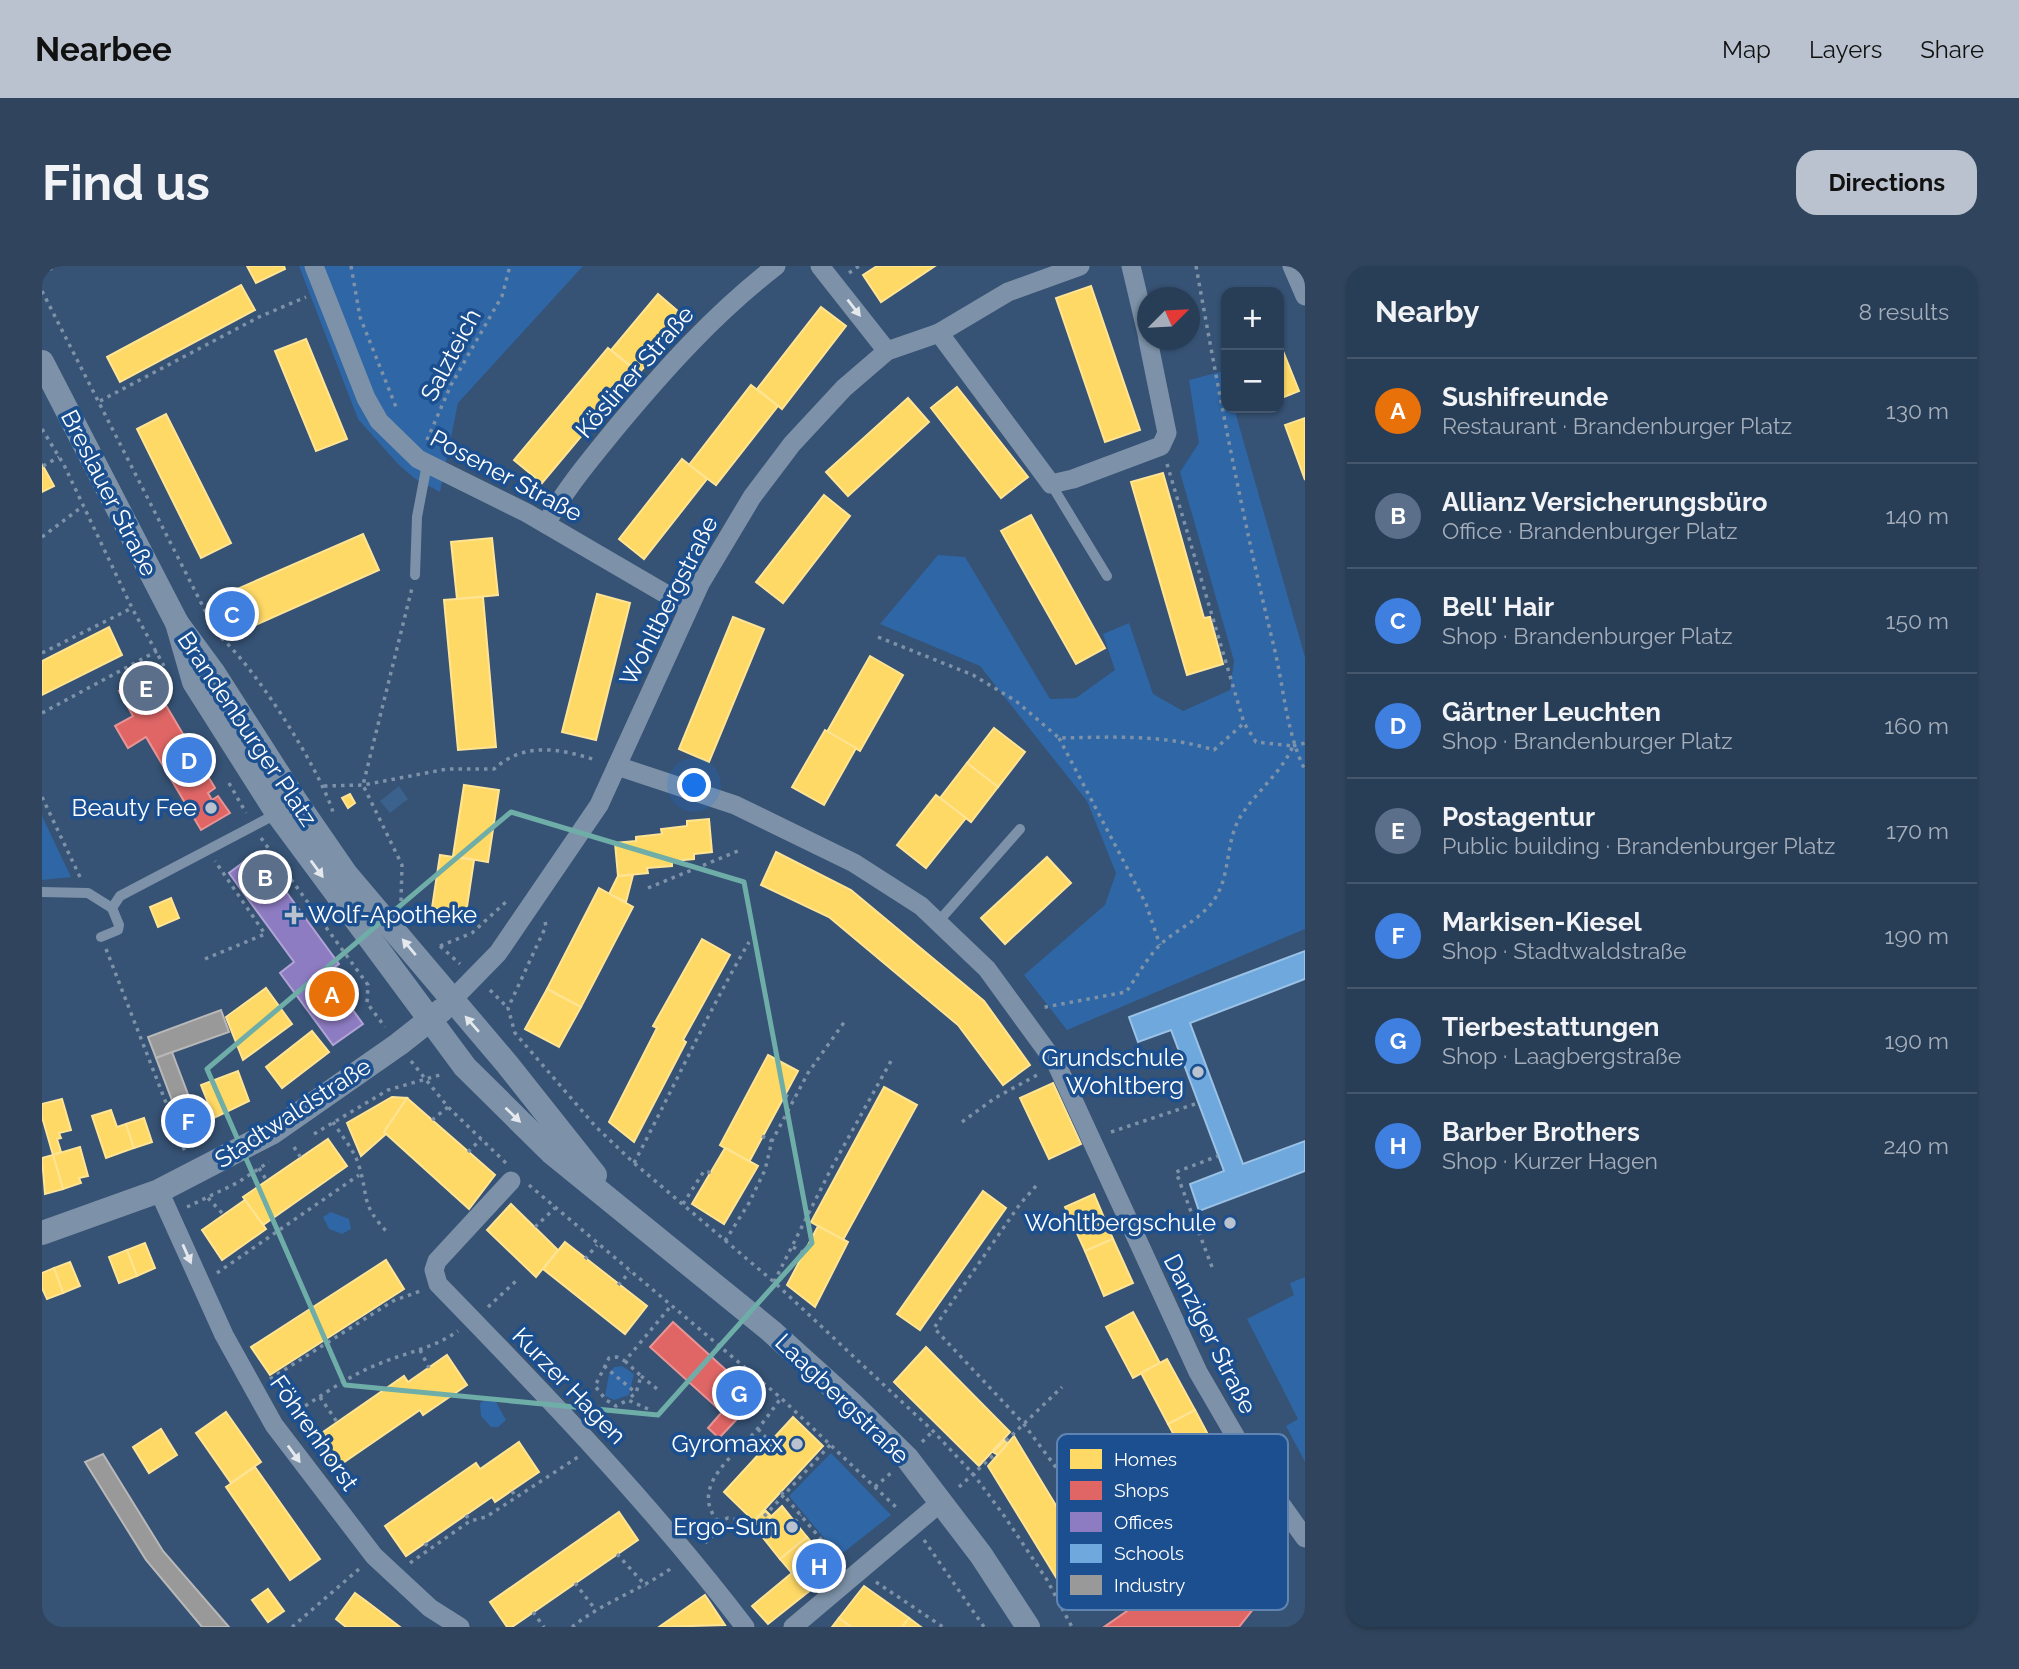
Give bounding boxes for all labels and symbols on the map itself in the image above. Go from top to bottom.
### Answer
north arrow [1137,287,1200,350]
one-way arrow [846,299,860,317]
street label: Kösliner Straße [569,300,700,444]
street label: Salzteich [414,304,487,406]
street label: Breslauer Straße [55,405,164,581]
street label: Posener Straße [425,423,587,528]
street label: Wohltbergstraße [613,511,724,690]
pin: C [209,588,255,640]
street label: Brandenburger Platz [171,626,323,832]
pin: E [123,662,169,714]
pin: D [166,734,212,786]
your location [677,768,711,802]
place label: Beauty Fee [72,793,197,822]
marker: Beauty Fee [203,800,219,816]
pin: B [242,851,288,903]
one-way arrow [310,860,324,878]
place label: Wolf-Apotheke [308,900,477,929]
marker: Wolf-Apotheke [286,907,302,923]
one-way arrow [401,938,417,956]
pin: A [309,968,355,1020]
one-way arrow [465,1015,480,1033]
place label: Grundschule Wohltberg [1042,1043,1184,1100]
street label: Stadtwaldstraße [209,1051,376,1174]
marker: Grundschule Wohltberg [1190,1064,1206,1080]
pin: F [165,1095,211,1147]
one-way arrow [504,1107,521,1123]
place label: Wohltbergschule [1024,1208,1216,1237]
marker: Wohltbergschule [1222,1215,1238,1231]
one-way arrow [181,1244,193,1264]
street label: Danziger Straße [1158,1249,1263,1418]
street label: Kurzer Hagen [507,1321,632,1450]
street label: Laagbergstraße [769,1327,915,1470]
pin: G [716,1367,762,1419]
street label: Föhrenhorst [264,1369,365,1496]
place label: Gyromaxx [671,1429,783,1458]
legend [1057,1434,1288,1610]
marker: Gyromaxx [789,1436,805,1452]
one-way arrow [287,1444,302,1462]
text: Homes [1114,1448,1177,1470]
text: Shops [1114,1479,1169,1501]
text: Offices [1114,1511,1173,1533]
place label: Ergo-Sun [673,1512,778,1541]
marker: Ergo-Sun [784,1519,800,1535]
pin: H [796,1540,842,1592]
text: Schools [1114,1542,1184,1564]
text: Industry [1114,1574,1185,1596]

